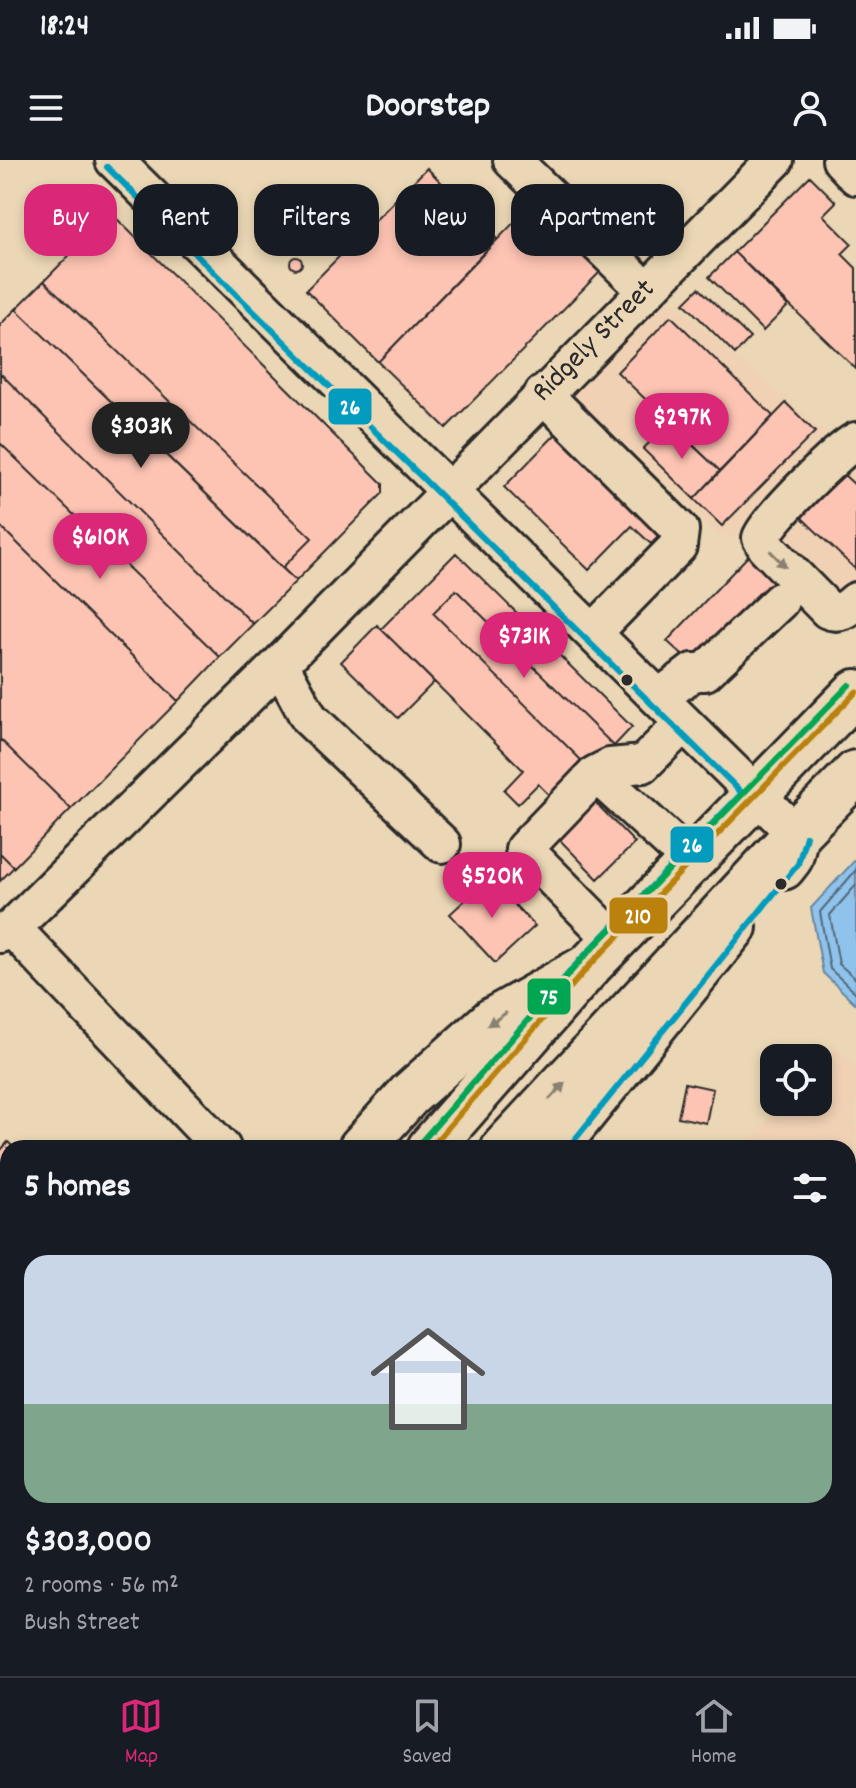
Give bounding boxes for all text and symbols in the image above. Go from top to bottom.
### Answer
text: 18:24 [40,7,89,50]
text: Doorstep [366,82,490,134]
icon: menu [24,86,68,130]
icon: person [788,86,832,130]
chip: Buy [24,184,117,256]
chip: Rent [133,184,238,256]
chip: Filters [254,184,379,256]
chip: New [395,184,495,256]
chip: Apartment [511,184,684,256]
street label: Ridgely Street [523,270,667,414]
line badge: 26 [327,387,373,426]
pin: $297K [626,393,738,461]
text: 26 [340,394,360,425]
text: $297K [653,400,711,437]
pin: $303K [85,402,197,470]
text: $303K [110,409,172,446]
pin: $610K [44,513,156,581]
text: $610K [71,520,129,557]
one-way arrow [768,549,787,568]
pin: $731K [468,612,580,680]
text: $731K [498,619,550,656]
unlabelled marker [619,672,635,688]
line badge: 26 [669,825,715,864]
text: 26 [682,832,702,863]
pin: $520K [436,852,548,920]
text: $520K [461,859,523,896]
unlabelled marker [773,876,789,892]
line badge: 210 [608,896,669,935]
text: 210 [625,903,651,934]
line badge: 75 [526,977,572,1016]
text: 75 [540,984,558,1015]
one-way arrow [487,1011,508,1026]
map controls [760,1044,832,1116]
button: locate [760,1044,832,1116]
one-way arrow [548,1082,566,1101]
text: 5 homes [24,1164,131,1213]
icon: filters [788,1166,832,1210]
icon: home [356,1307,500,1451]
text: $303,000 [24,1519,152,1568]
text: 2 rooms · 56 m² [24,1568,179,1605]
text: Bush Street [24,1605,140,1642]
tab: Map [119,1694,163,1773]
tab: Saved [402,1694,452,1773]
tab: Home [691,1694,736,1773]

